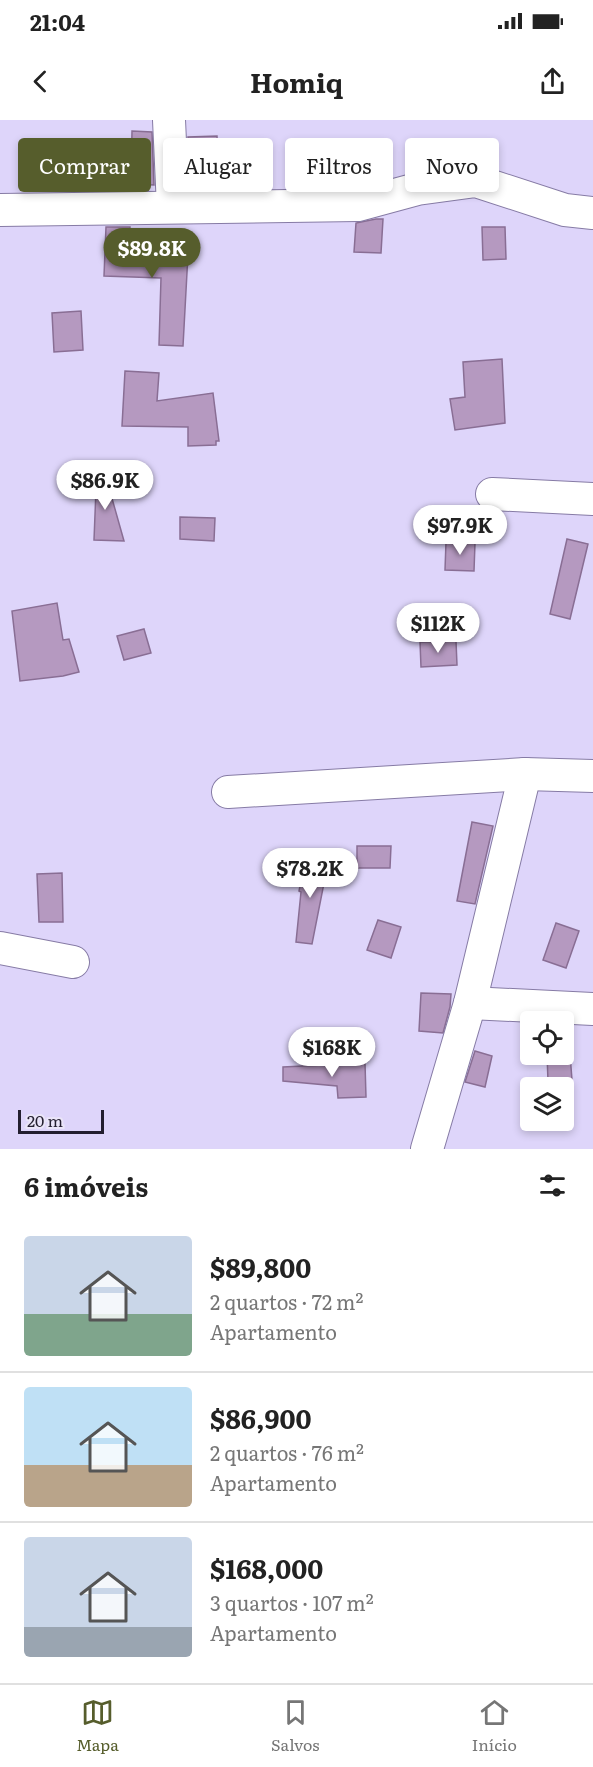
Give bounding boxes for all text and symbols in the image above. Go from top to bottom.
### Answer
text: 21:04 [30,5,85,38]
text: Homiq [250,61,343,101]
icon: back [24,65,57,98]
icon: share [536,65,569,98]
chip: Comprar [18,138,151,192]
chip: Alugar [163,138,273,192]
chip: Filtros [285,138,393,192]
chip: Novo [405,138,499,192]
pin: $89.8K [103,228,201,279]
text: $89.8K [118,232,186,262]
pin: $86.9K [56,460,154,511]
text: $86.9K [70,464,140,494]
pin: $97.9K [411,505,509,556]
text: $97.9K [427,509,493,539]
pin: $112K [396,603,480,654]
text: $112K [411,607,465,637]
pin: $78.2K [261,848,359,899]
text: $78.2K [276,852,344,882]
map controls [520,1011,574,1131]
button: locate [520,1011,574,1065]
pin: $168K [290,1027,374,1078]
text: $168K [302,1031,362,1061]
button: layers [520,1077,574,1131]
scale bar [18,1107,104,1134]
text: 20 m [27,1108,63,1132]
text: 6 imóveis [24,1166,148,1205]
icon: filters [536,1169,569,1202]
text: $89,800 [210,1247,311,1286]
icon: home [72,1260,144,1332]
text: 2 quartos · 72 m² [210,1286,363,1316]
text: Apartamento [210,1316,337,1346]
text: $86,900 [210,1398,311,1437]
icon: home [72,1411,144,1483]
text: 2 quartos · 76 m² [210,1437,364,1467]
text: Apartamento [210,1467,337,1497]
text: $168,000 [210,1548,323,1587]
icon: home [72,1561,144,1633]
text: 3 quartos · 107 m² [210,1587,374,1617]
text: Apartamento [210,1617,337,1647]
tab: Mapa [76,1696,119,1756]
tab: Salvos [271,1696,319,1756]
tab: Início [472,1696,517,1756]

